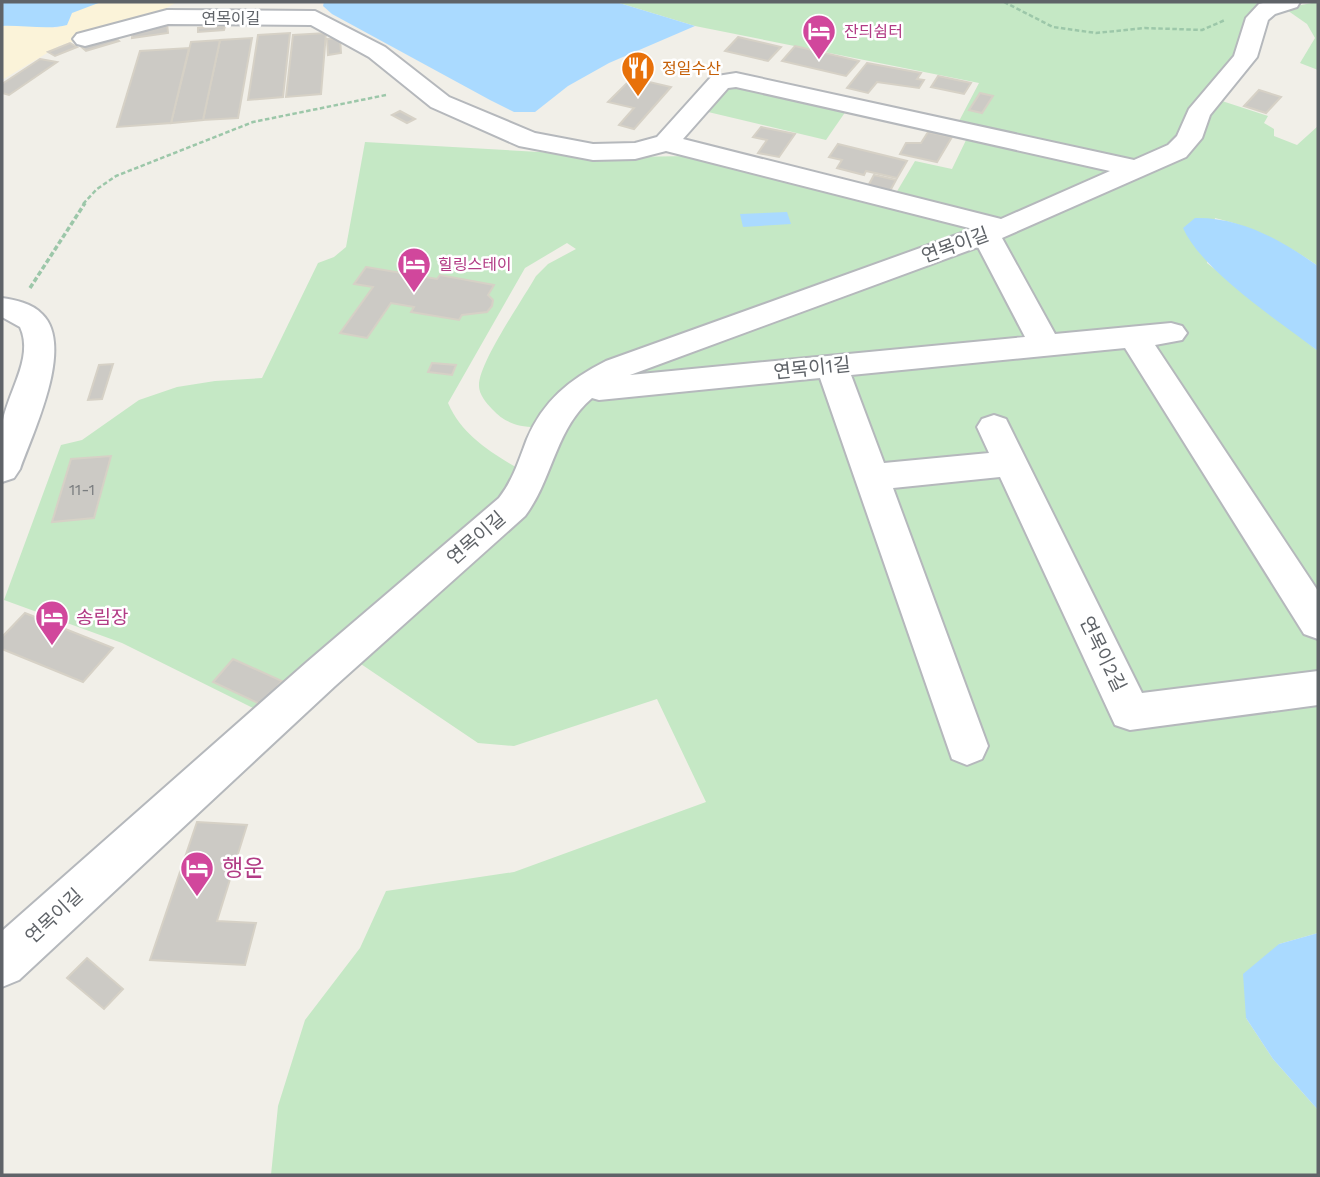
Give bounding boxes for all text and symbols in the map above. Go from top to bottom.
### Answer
street label: 연목이길 [202,9,260,28]
hotel icon: 잔듸쉼터 [800,12,838,61]
place label: 잔듸쉼터 [844,22,903,41]
restaurant icon: 정일수산 [619,49,657,98]
place label: 정일수산 [662,59,721,78]
street label: 연목이길 [918,222,992,268]
hotel icon: 힐링스테이 [395,245,433,294]
place label: 힐링스테이 [438,255,512,274]
street label: 연목이1길 [772,353,852,383]
house number: 11-1 [69,480,95,499]
street label: 연목이길 [442,506,510,570]
hotel icon: 송림장 [33,598,71,647]
place label: 송림장 [76,606,128,629]
street label: 연목이2길 [1075,613,1131,695]
hotel icon: 행운 [178,849,216,898]
place label: 행운 [222,855,264,882]
street label: 연목이길 [21,884,87,948]

